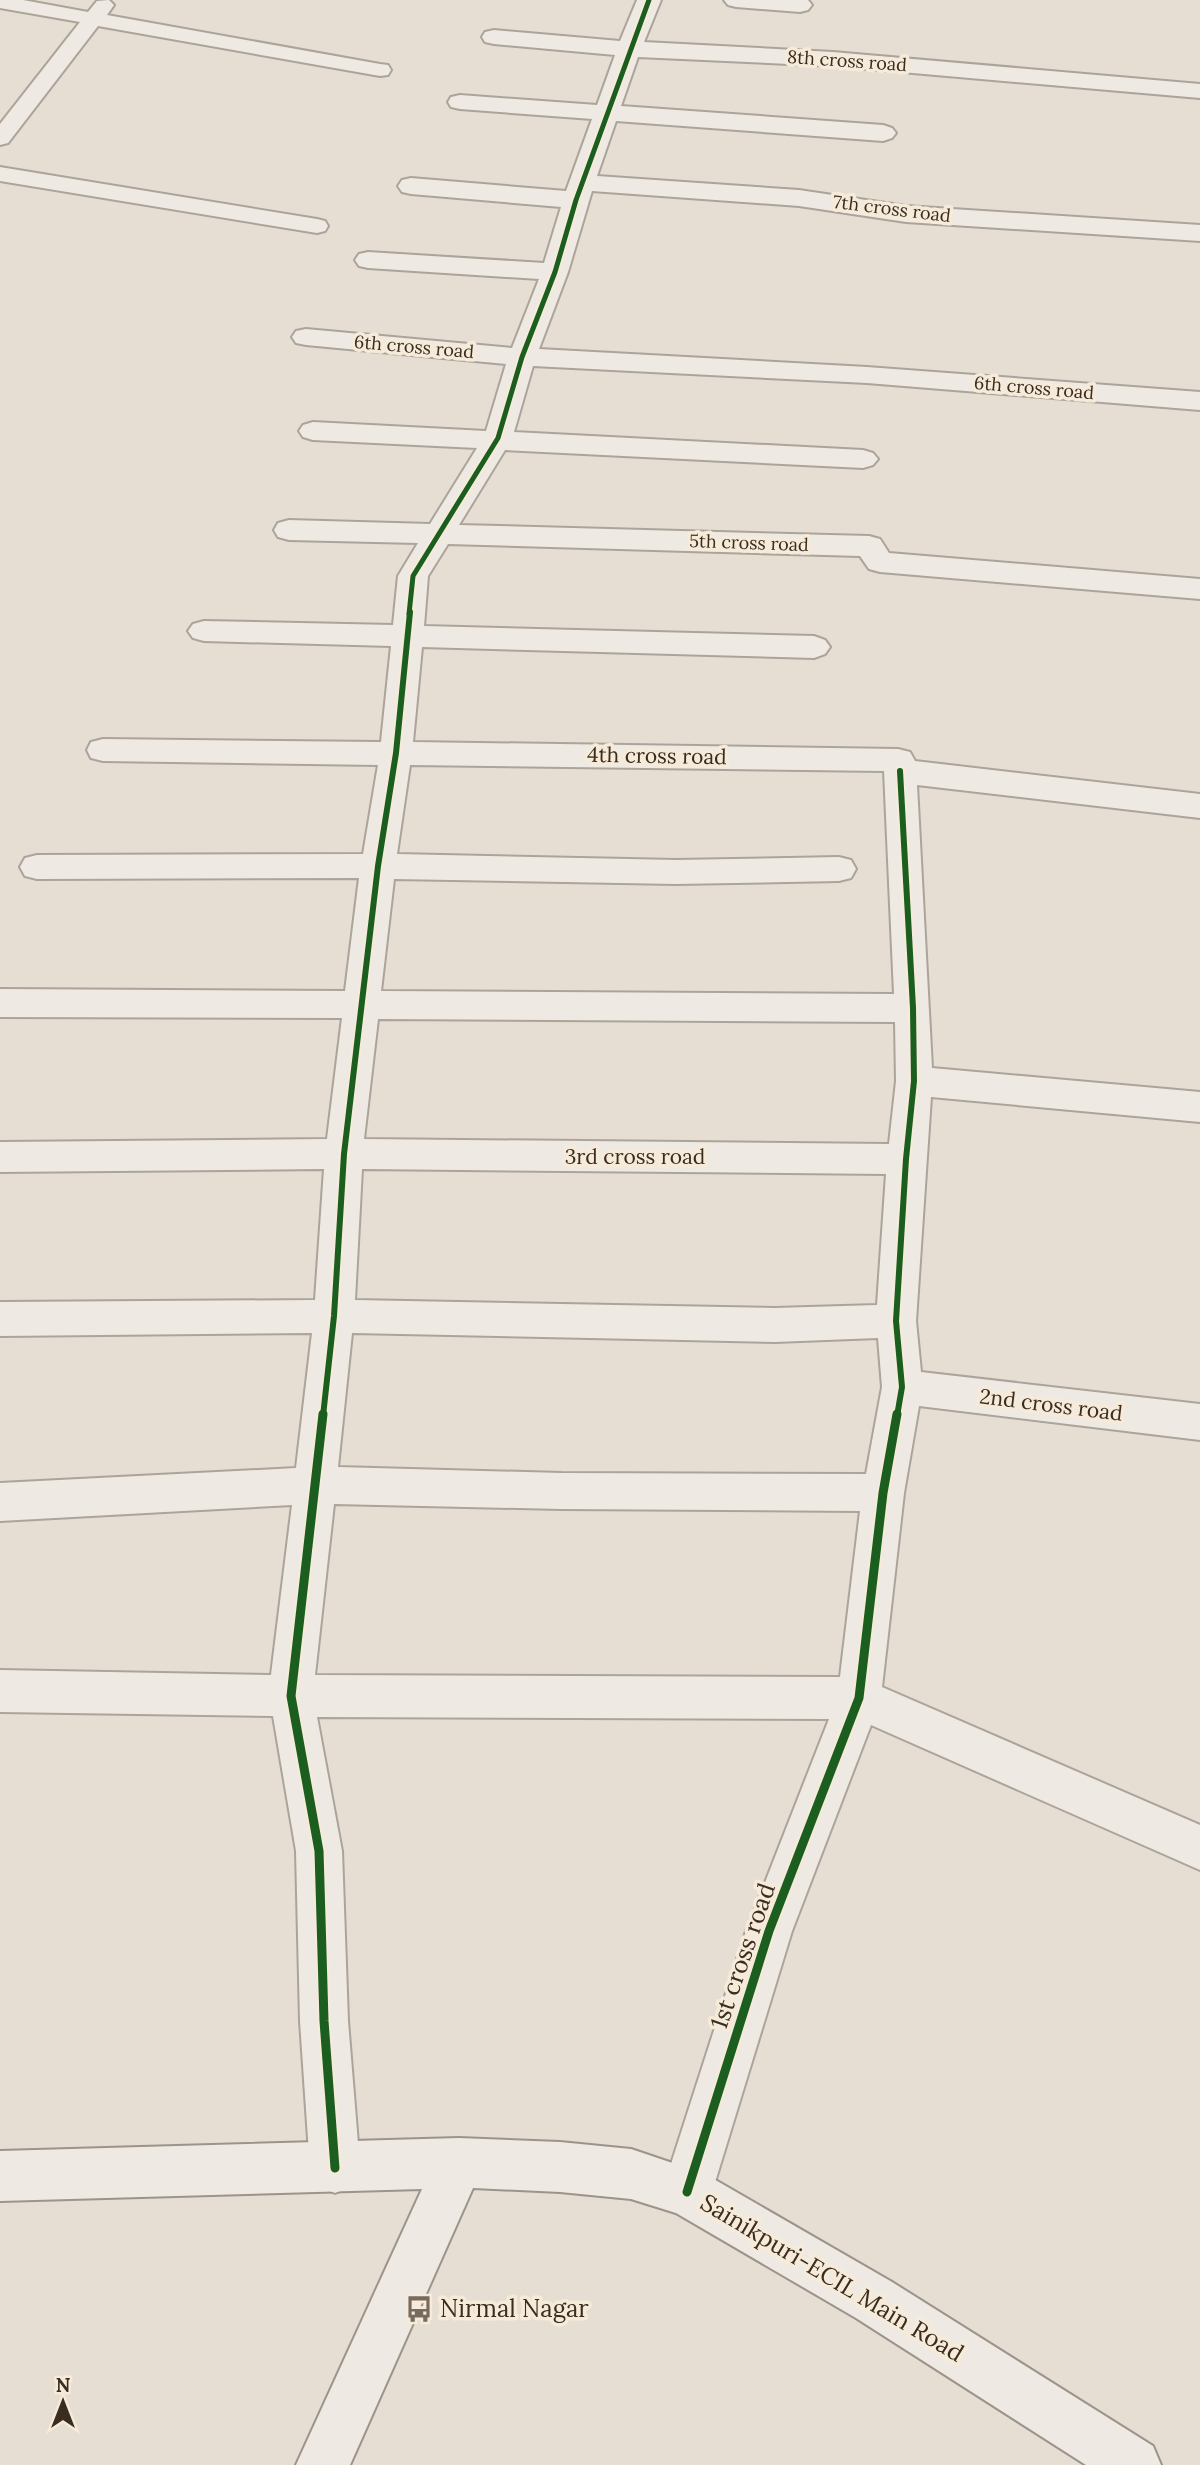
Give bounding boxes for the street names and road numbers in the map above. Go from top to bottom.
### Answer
street label: 8th cross road [786,45,908,76]
street label: 7th cross road [832,190,952,227]
street label: 6th cross road [353,330,475,363]
street label: 6th cross road [973,371,1095,404]
street label: 5th cross road [689,529,809,556]
street label: 4th cross road [587,741,727,770]
street label: 3rd cross road [565,1143,705,1170]
street label: 2nd cross road [978,1382,1124,1427]
street label: 1st cross road [703,1879,782,2033]
street label: Sainikpuri-ECIL Main Road [695,2187,970,2369]

